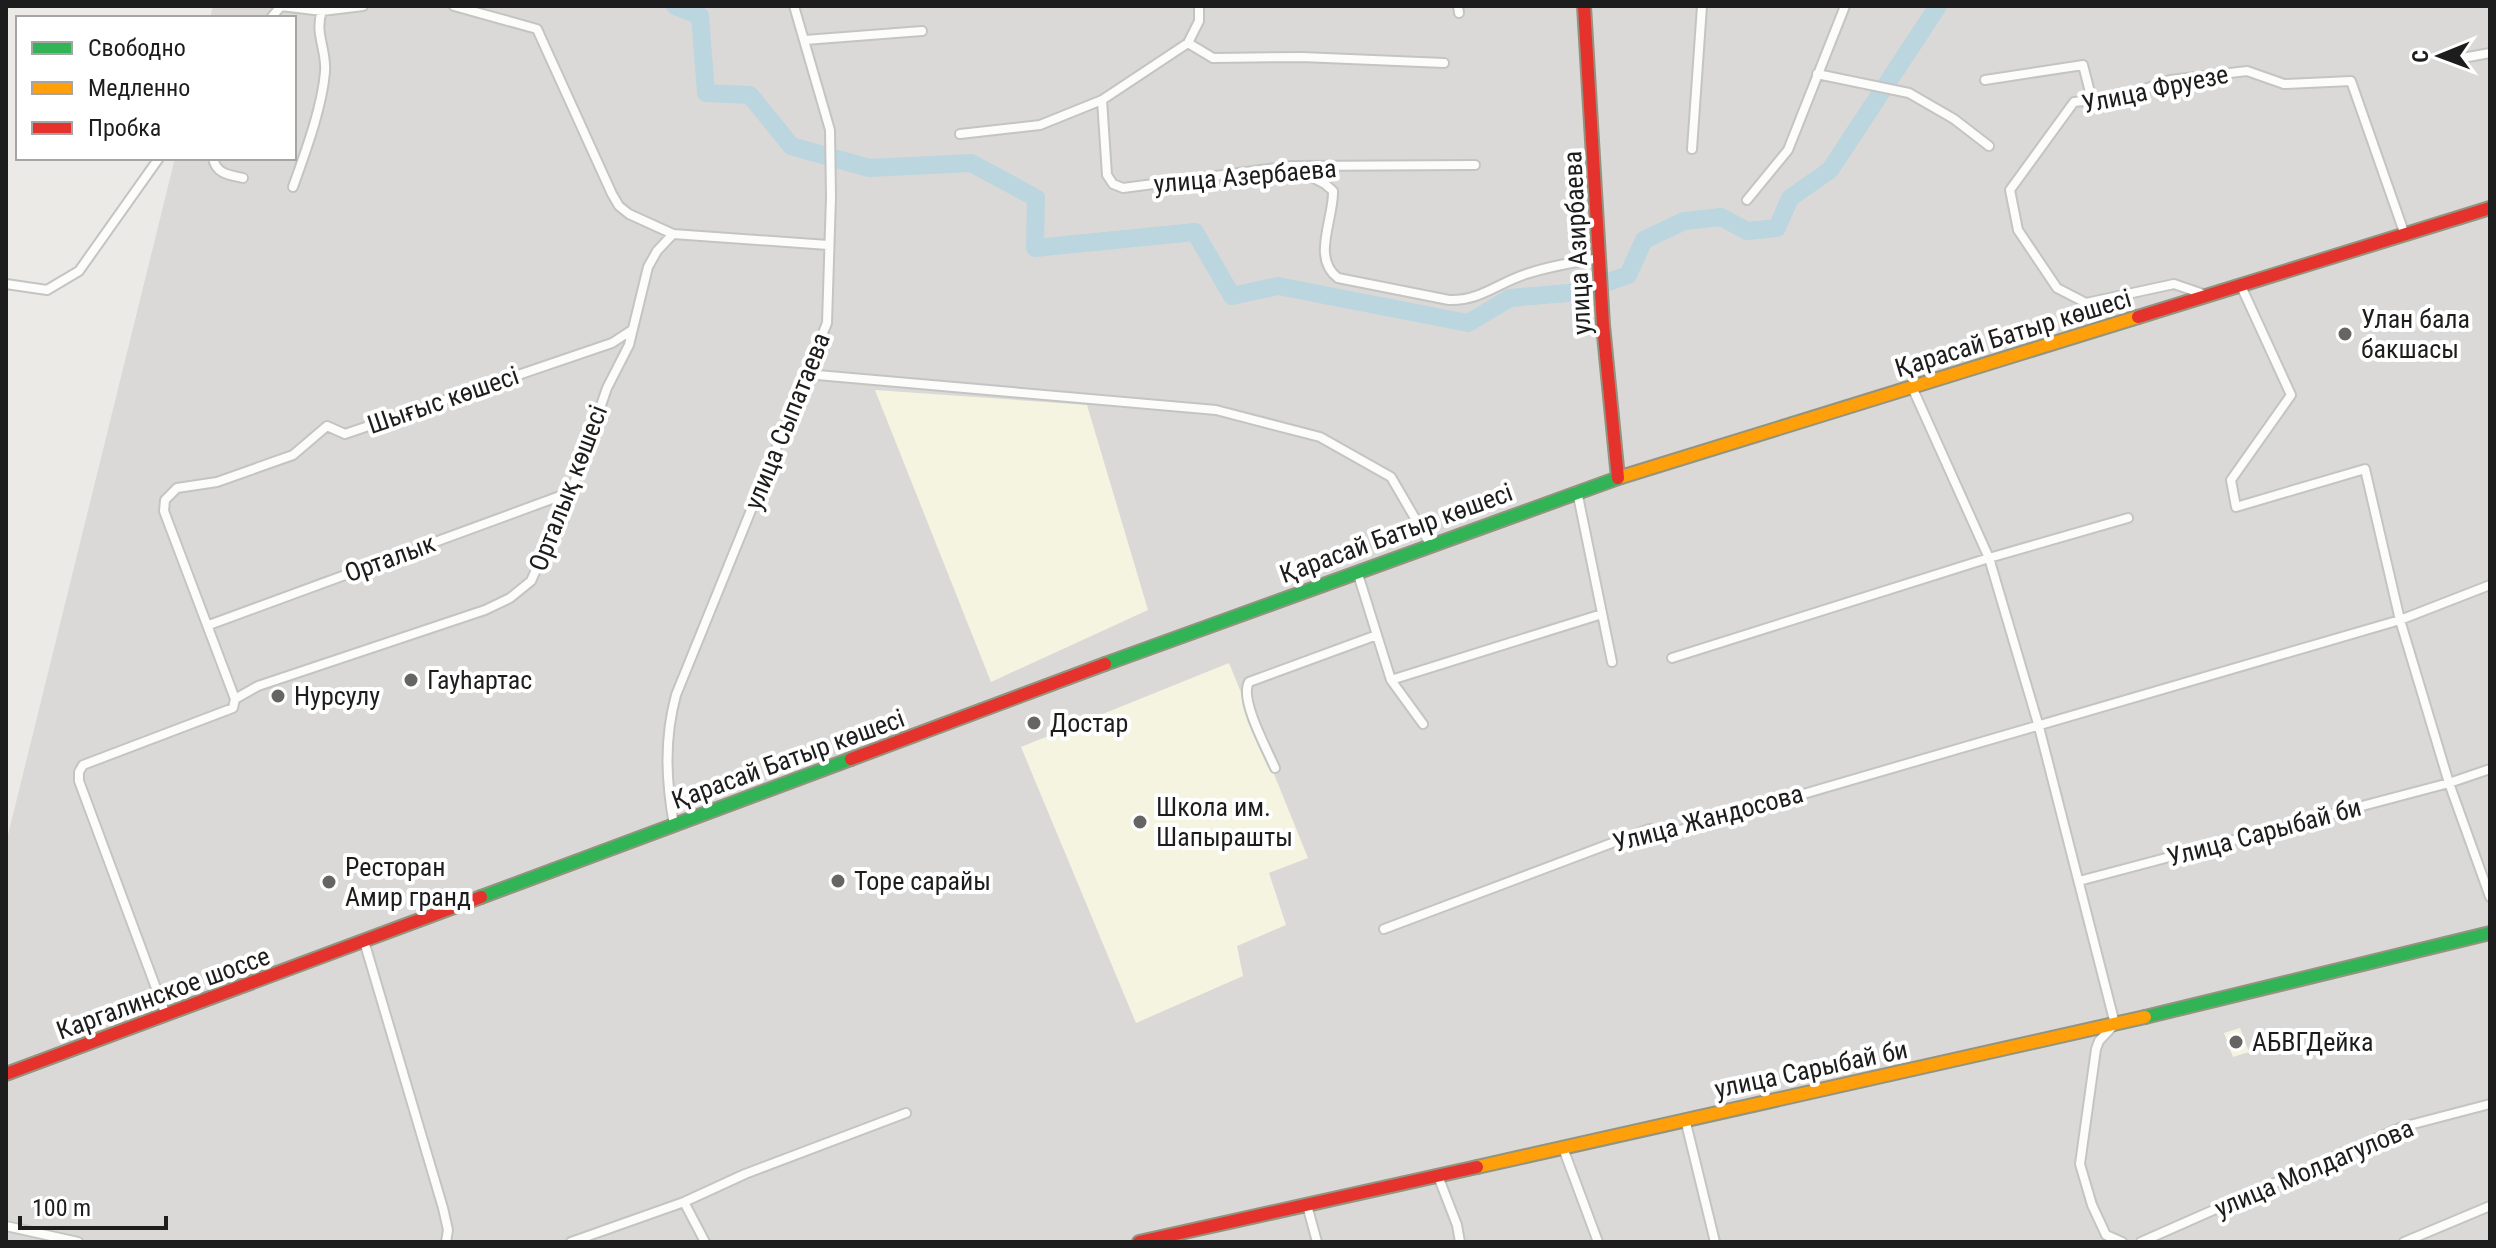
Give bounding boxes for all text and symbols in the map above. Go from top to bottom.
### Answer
legend [16,16,296,160]
north arrow [2400,16,2480,96]
text: Свободно [88,34,186,62]
text: С [2408,50,2433,63]
street label: Улица Фруезе [2079,59,2231,119]
text: Медленно [88,74,190,102]
text: Пробка [88,114,161,142]
street label: улица Азирбаева [1557,150,1597,336]
street label: улица Азербаева [1152,153,1338,199]
street label: Қарасай Батыр көшесі [1891,283,2135,383]
place label: Улан бала бакшасы [2361,304,2470,364]
marker: Улан бала бакшасы [2336,325,2354,343]
street label: улица Сыпатаева [738,328,836,514]
street label: Шығыс көшесі [363,360,523,440]
street label: Орталық көшесі [523,401,613,575]
street label: Қарасай Батыр көшесі [1276,477,1516,589]
street label: Орталык [341,528,440,588]
place label: Гауhартас [427,665,532,695]
marker: Гауhартас [402,671,420,689]
place label: Нурсулу [294,681,380,711]
marker: Нурсулу [269,687,287,705]
street label: Қарасай Батыр көшесі [668,703,908,815]
place label: Достар [1050,708,1128,738]
marker: Достар [1025,714,1043,732]
street label: Улица Жандосова [1610,778,1806,858]
place label: Школа им. Шапырашты [1156,792,1293,852]
street label: Улица Сарыбай би [2164,792,2364,872]
marker: Школа им. Шапырашты [1131,813,1149,831]
place label: Ресторан Амир гранд [345,852,471,912]
place label: Торе сарайы [854,866,991,896]
marker: Торе сарайы [829,872,847,890]
marker: Ресторан Амир гранд [320,873,338,891]
street label: Каргалинское шоссе [52,940,274,1046]
place label: АБВГДейка [2252,1027,2374,1057]
marker: АБВГДейка [2227,1033,2245,1051]
street label: улица Сарыбай би [1712,1034,1910,1104]
street label: улица Молдагулова [2210,1113,2418,1223]
scale bar [20,1180,166,1230]
text: 100 m [32,1194,91,1222]

